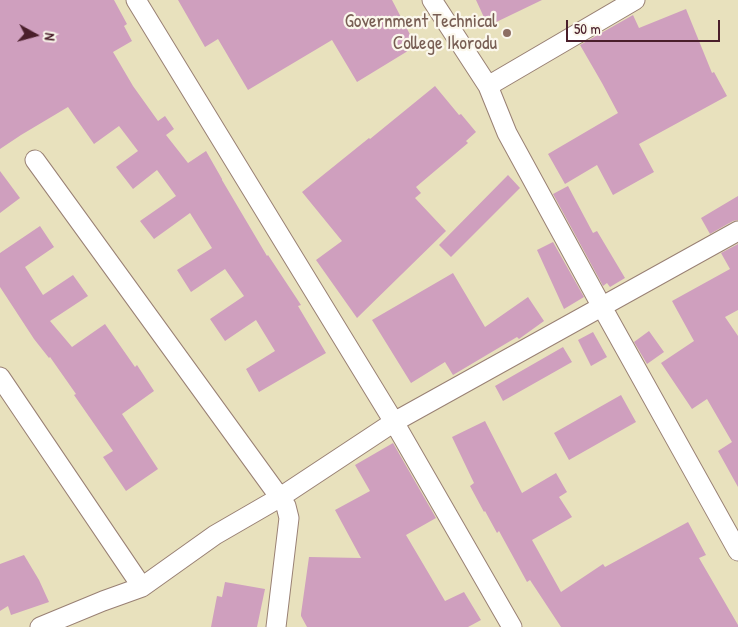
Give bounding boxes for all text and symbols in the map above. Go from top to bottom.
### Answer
north arrow [10,10,60,60]
scale bar [568,10,722,42]
place label: Government Technical College Ikorodu [345,11,497,55]
text: 50 m [574,18,601,39]
marker: Government Technical College Ikorodu [501,27,513,39]
text: N [41,32,60,42]

